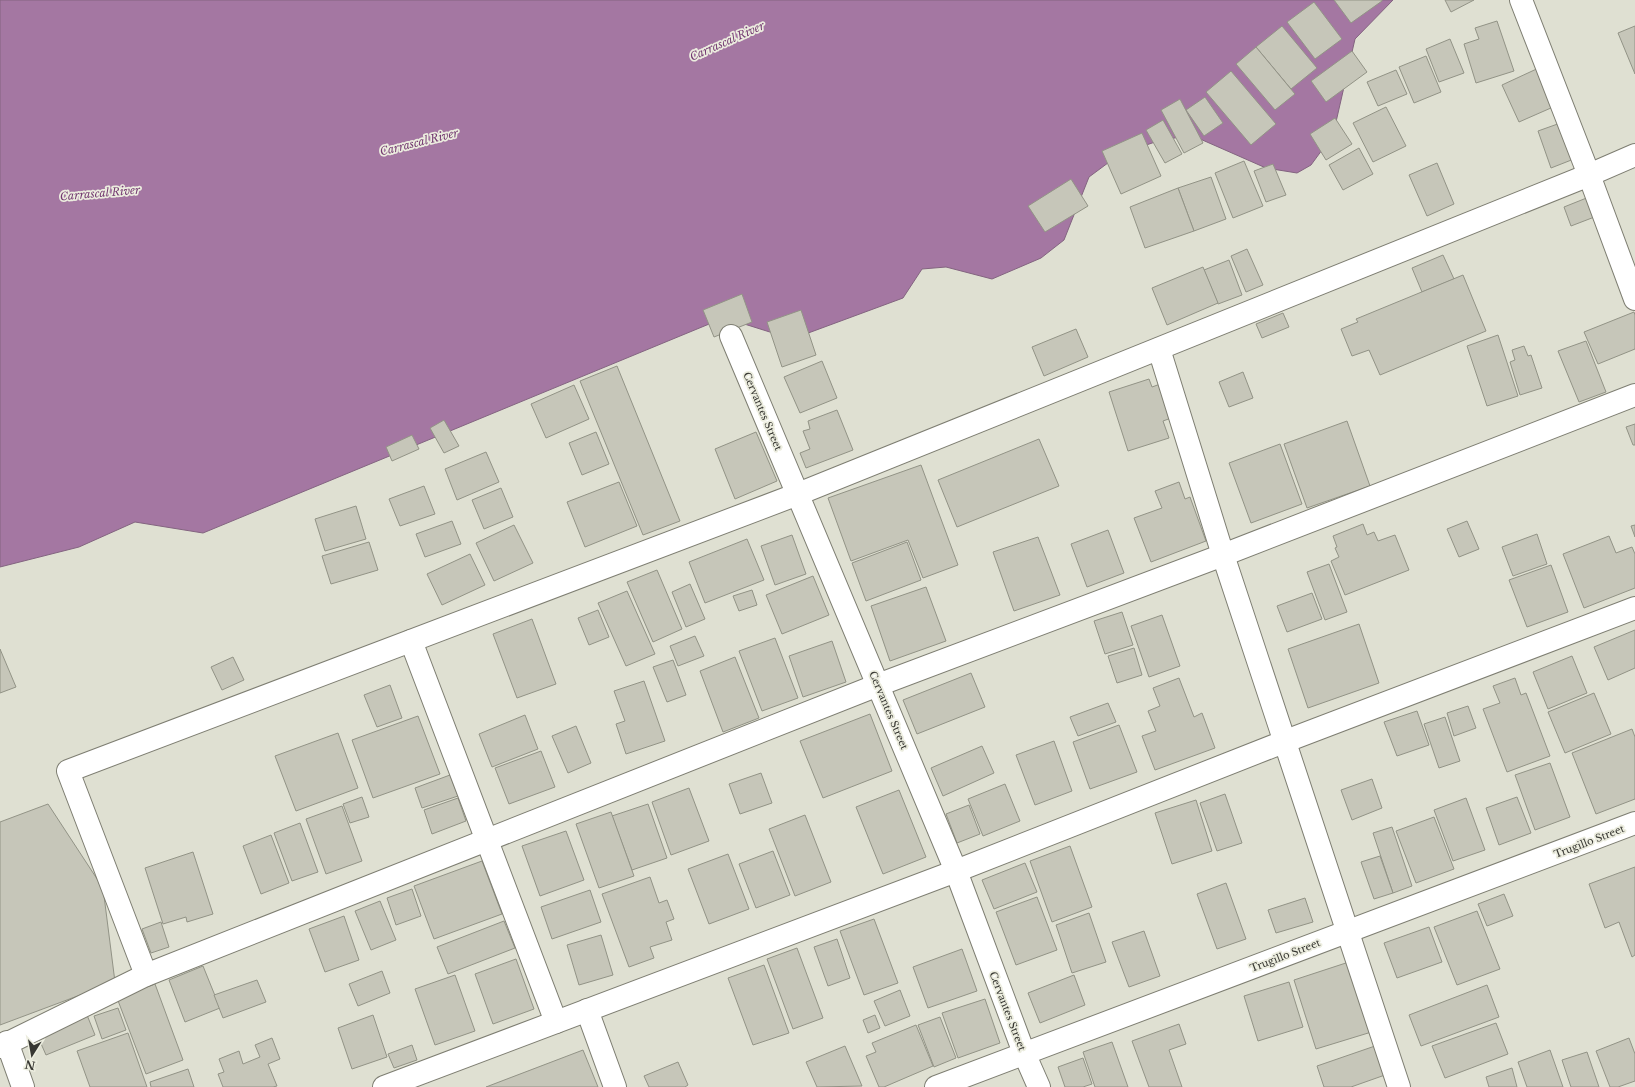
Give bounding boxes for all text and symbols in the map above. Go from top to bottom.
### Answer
water label: Carrascal River [687,18,767,64]
water label: Carrascal River [378,125,461,159]
water label: Carrascal River [59,182,142,203]
street label: Cervantes Street [740,370,785,453]
street label: Cervantes Street [866,669,911,752]
street label: Trugillo Street [1552,822,1626,861]
street label: Trugillo Street [1248,936,1322,975]
street label: Cervantes Street [986,970,1029,1053]
north arrow [12,1035,52,1075]
text: N [23,1057,37,1073]

